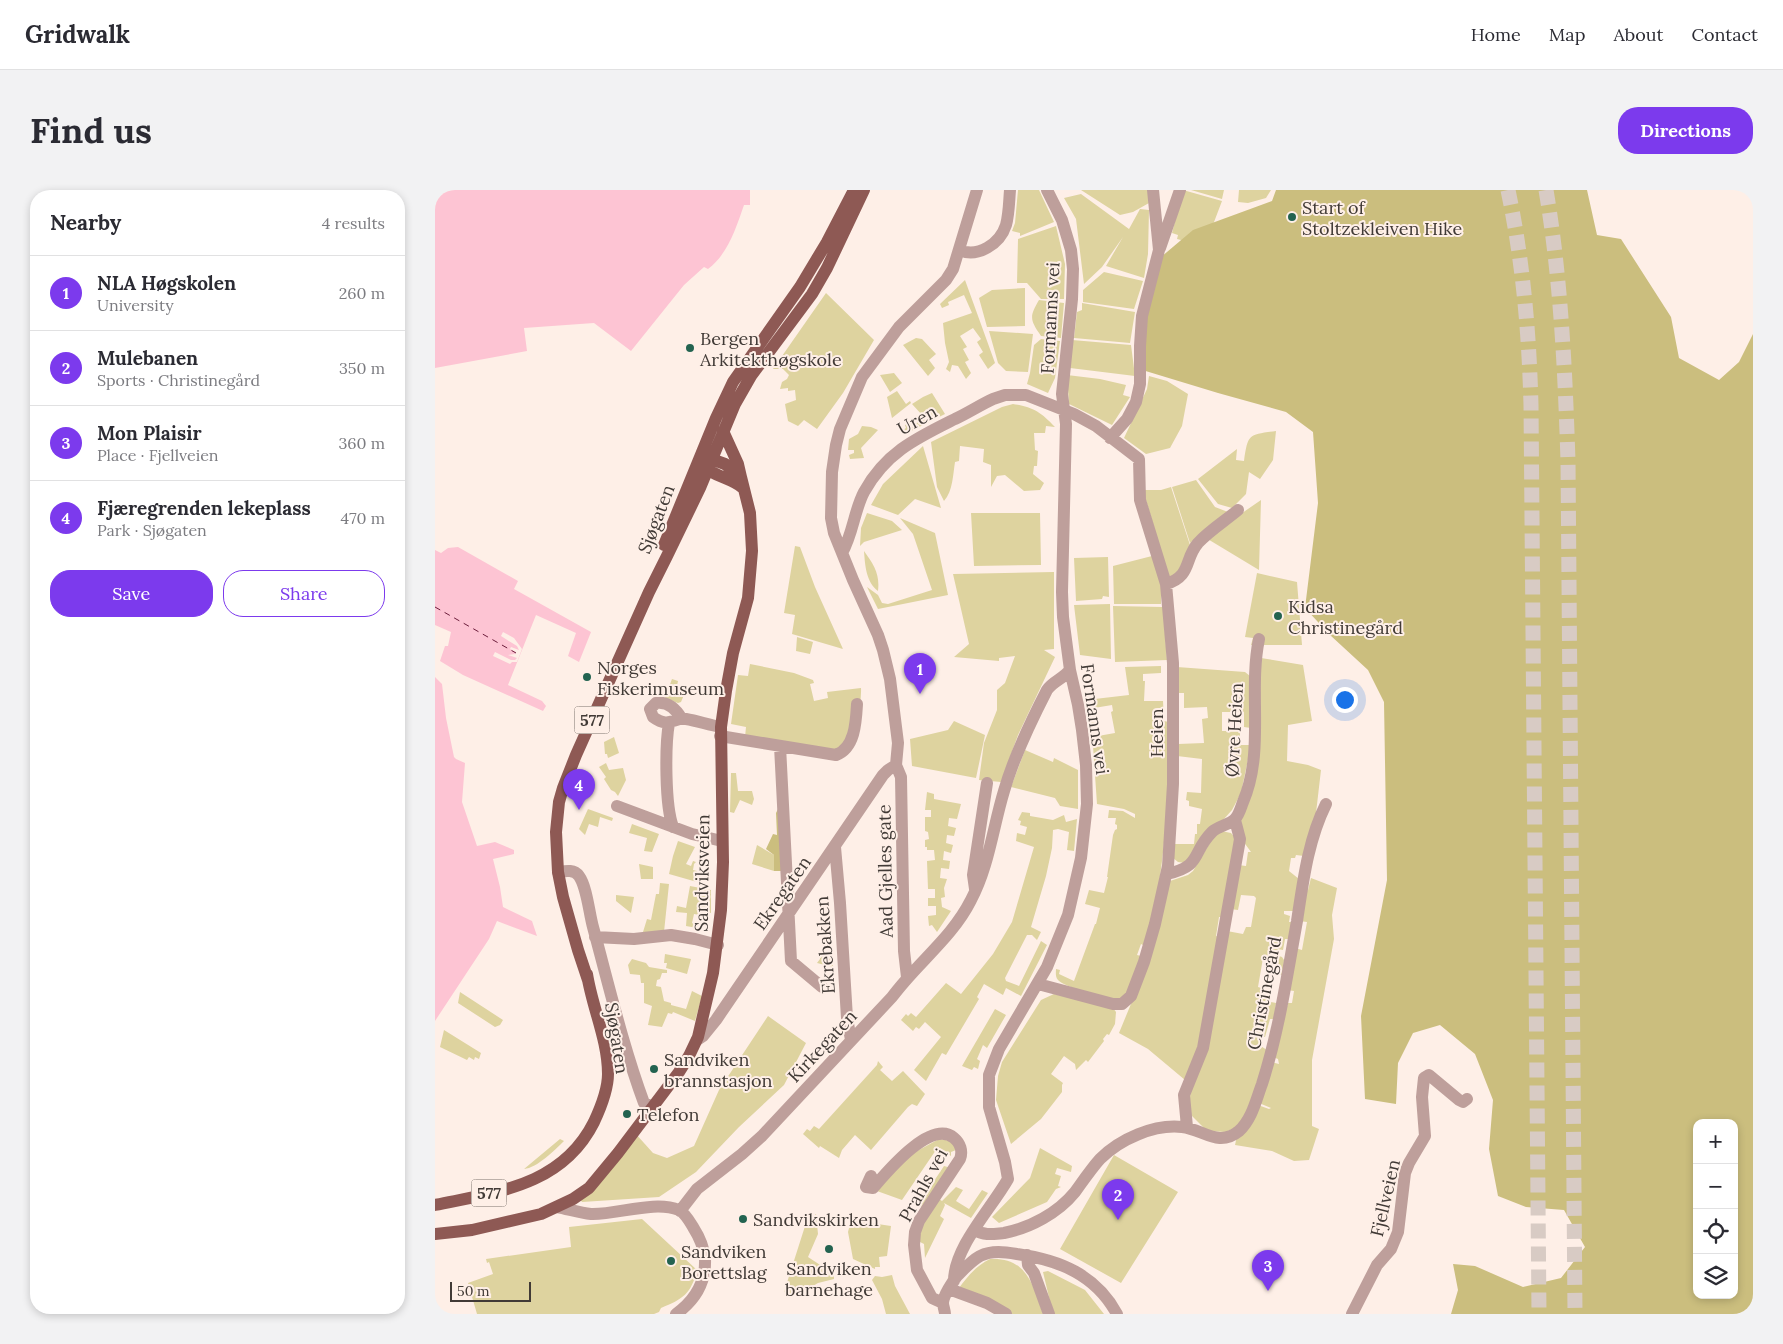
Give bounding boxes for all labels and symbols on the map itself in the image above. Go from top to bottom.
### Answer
place label: Start of Stoltzekleiven Hike [1302,196,1463,240]
marker: Start of Stoltzekleiven Hike [1286,211,1298,223]
street label: Formanns vei [1036,261,1064,375]
place label: Bergen Arkitekthøgskole [699,327,842,371]
marker: Bergen Arkitekthøgskole [684,342,696,354]
street label: Uren [893,400,941,440]
street label: Sjøgaten [632,481,680,557]
place label: Kidsa Christinegård [1288,595,1403,639]
marker: Kidsa Christinegård [1272,610,1284,622]
pin: 1 [904,653,936,694]
place label: Norges Fiskerimuseum [597,656,724,700]
street label: Formanns vei [1076,662,1114,776]
marker: Norges Fiskerimuseum [581,671,593,683]
street label: Øvre Heien [1220,682,1248,778]
your location [1332,687,1358,713]
road number: 577 [575,706,609,734]
street label: Heien [1145,708,1168,758]
pin: 4 [563,769,595,810]
street label: Aad Gjelles gate [872,804,898,939]
street label: Sandviksveien [689,814,715,932]
street label: Ekregaten [748,852,816,934]
street label: Ekrebakken [810,895,840,995]
street label: Christinegård [1242,934,1286,1052]
street label: Sjøgaten [600,1001,634,1075]
street label: Kirkegaten [783,1005,862,1087]
place label: Sandviken brannstasjon [664,1048,772,1092]
marker: Sandviken brannstasjon [648,1063,660,1075]
place label: Telefon [637,1103,700,1126]
marker: Telefon [621,1108,633,1120]
street label: Prahls vei [893,1144,953,1226]
street label: Fjellveien [1365,1157,1405,1239]
pin: 2 [1102,1179,1134,1220]
road number: 577 [471,1180,507,1206]
place label: Sandvikskirken [753,1208,879,1231]
marker: Sandvikskirken [737,1213,749,1225]
place label: Sandviken Borettslag [681,1240,768,1284]
marker: Sandviken barnehage [823,1243,835,1255]
pin: 3 [1252,1250,1284,1291]
marker: Sandviken Borettslag [665,1255,677,1267]
place label: Sandviken barnehage [785,1257,873,1301]
scale bar [450,1279,531,1302]

